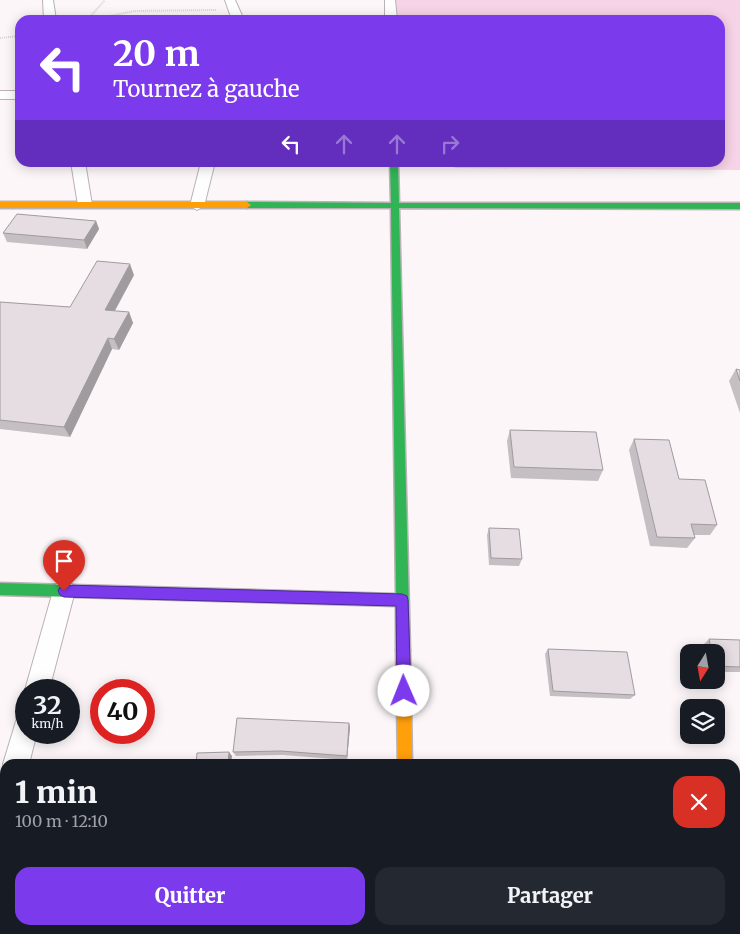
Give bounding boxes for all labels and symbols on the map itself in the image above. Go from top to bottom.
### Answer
pin [43,540,85,591]
north arrow [680,644,725,689]
position arrow [377,664,429,716]
speed limit sign: 40 [90,679,155,744]

